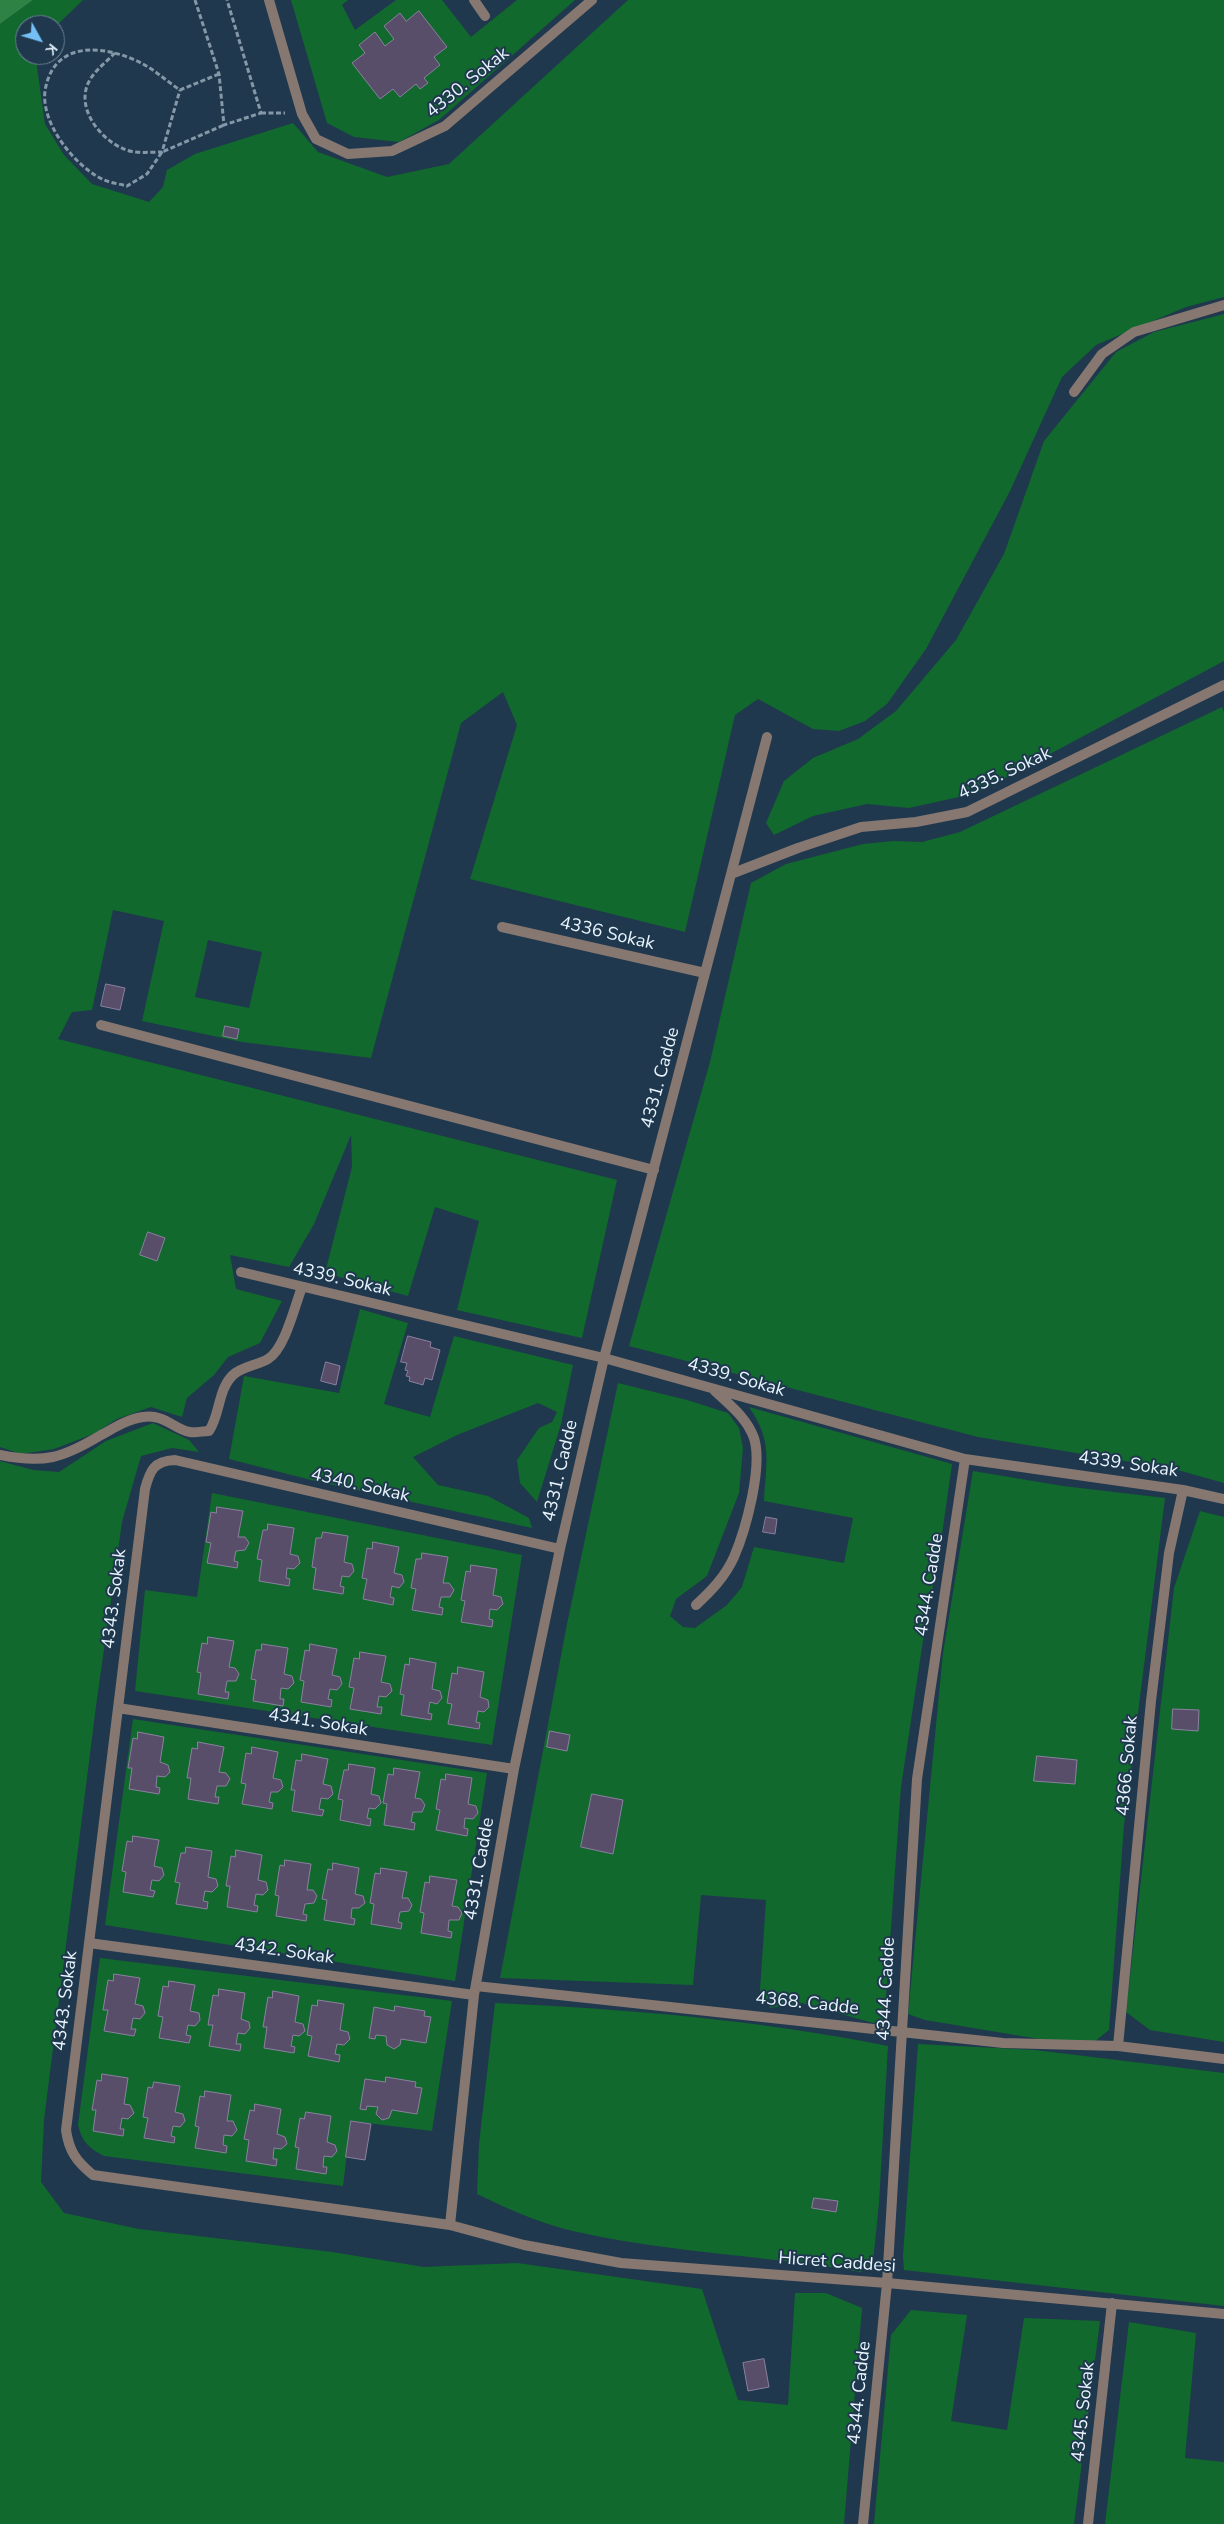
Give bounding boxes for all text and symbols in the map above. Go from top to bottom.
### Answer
north arrow [15,15,65,65]
text: K [41,40,62,59]
street label: 4330. Sokak [422,43,514,123]
street label: 4335. Sokak [955,743,1055,805]
street label: 4336 Sokak [558,913,656,955]
street label: 4331. Cadde [637,1025,685,1131]
street label: 4339. Sokak [291,1258,393,1302]
street label: 4339. Sokak [685,1354,787,1402]
street label: 4331. Cadde [539,1418,583,1524]
street label: 4339. Sokak [1077,1447,1179,1483]
street label: 4340. Sokak [309,1464,411,1508]
street label: 4344. Cadde [911,1532,949,1638]
street label: 4343. Sokak [98,1548,132,1650]
street label: 4341. Sokak [267,1704,369,1742]
street label: 4366. Sokak [1113,1715,1143,1817]
street label: 4331. Cadde [460,1816,500,1922]
street label: 4342. Sokak [233,1934,335,1970]
street label: 4344. Cadde [873,1937,901,2041]
street label: 4343. Sokak [49,1950,83,2052]
street label: 4368. Cadde [754,1988,860,2020]
street label: Hicret Caddesi [777,2248,897,2278]
street label: 4344. Cadde [844,2340,876,2446]
street label: 4345. Sokak [1068,2361,1100,2463]

